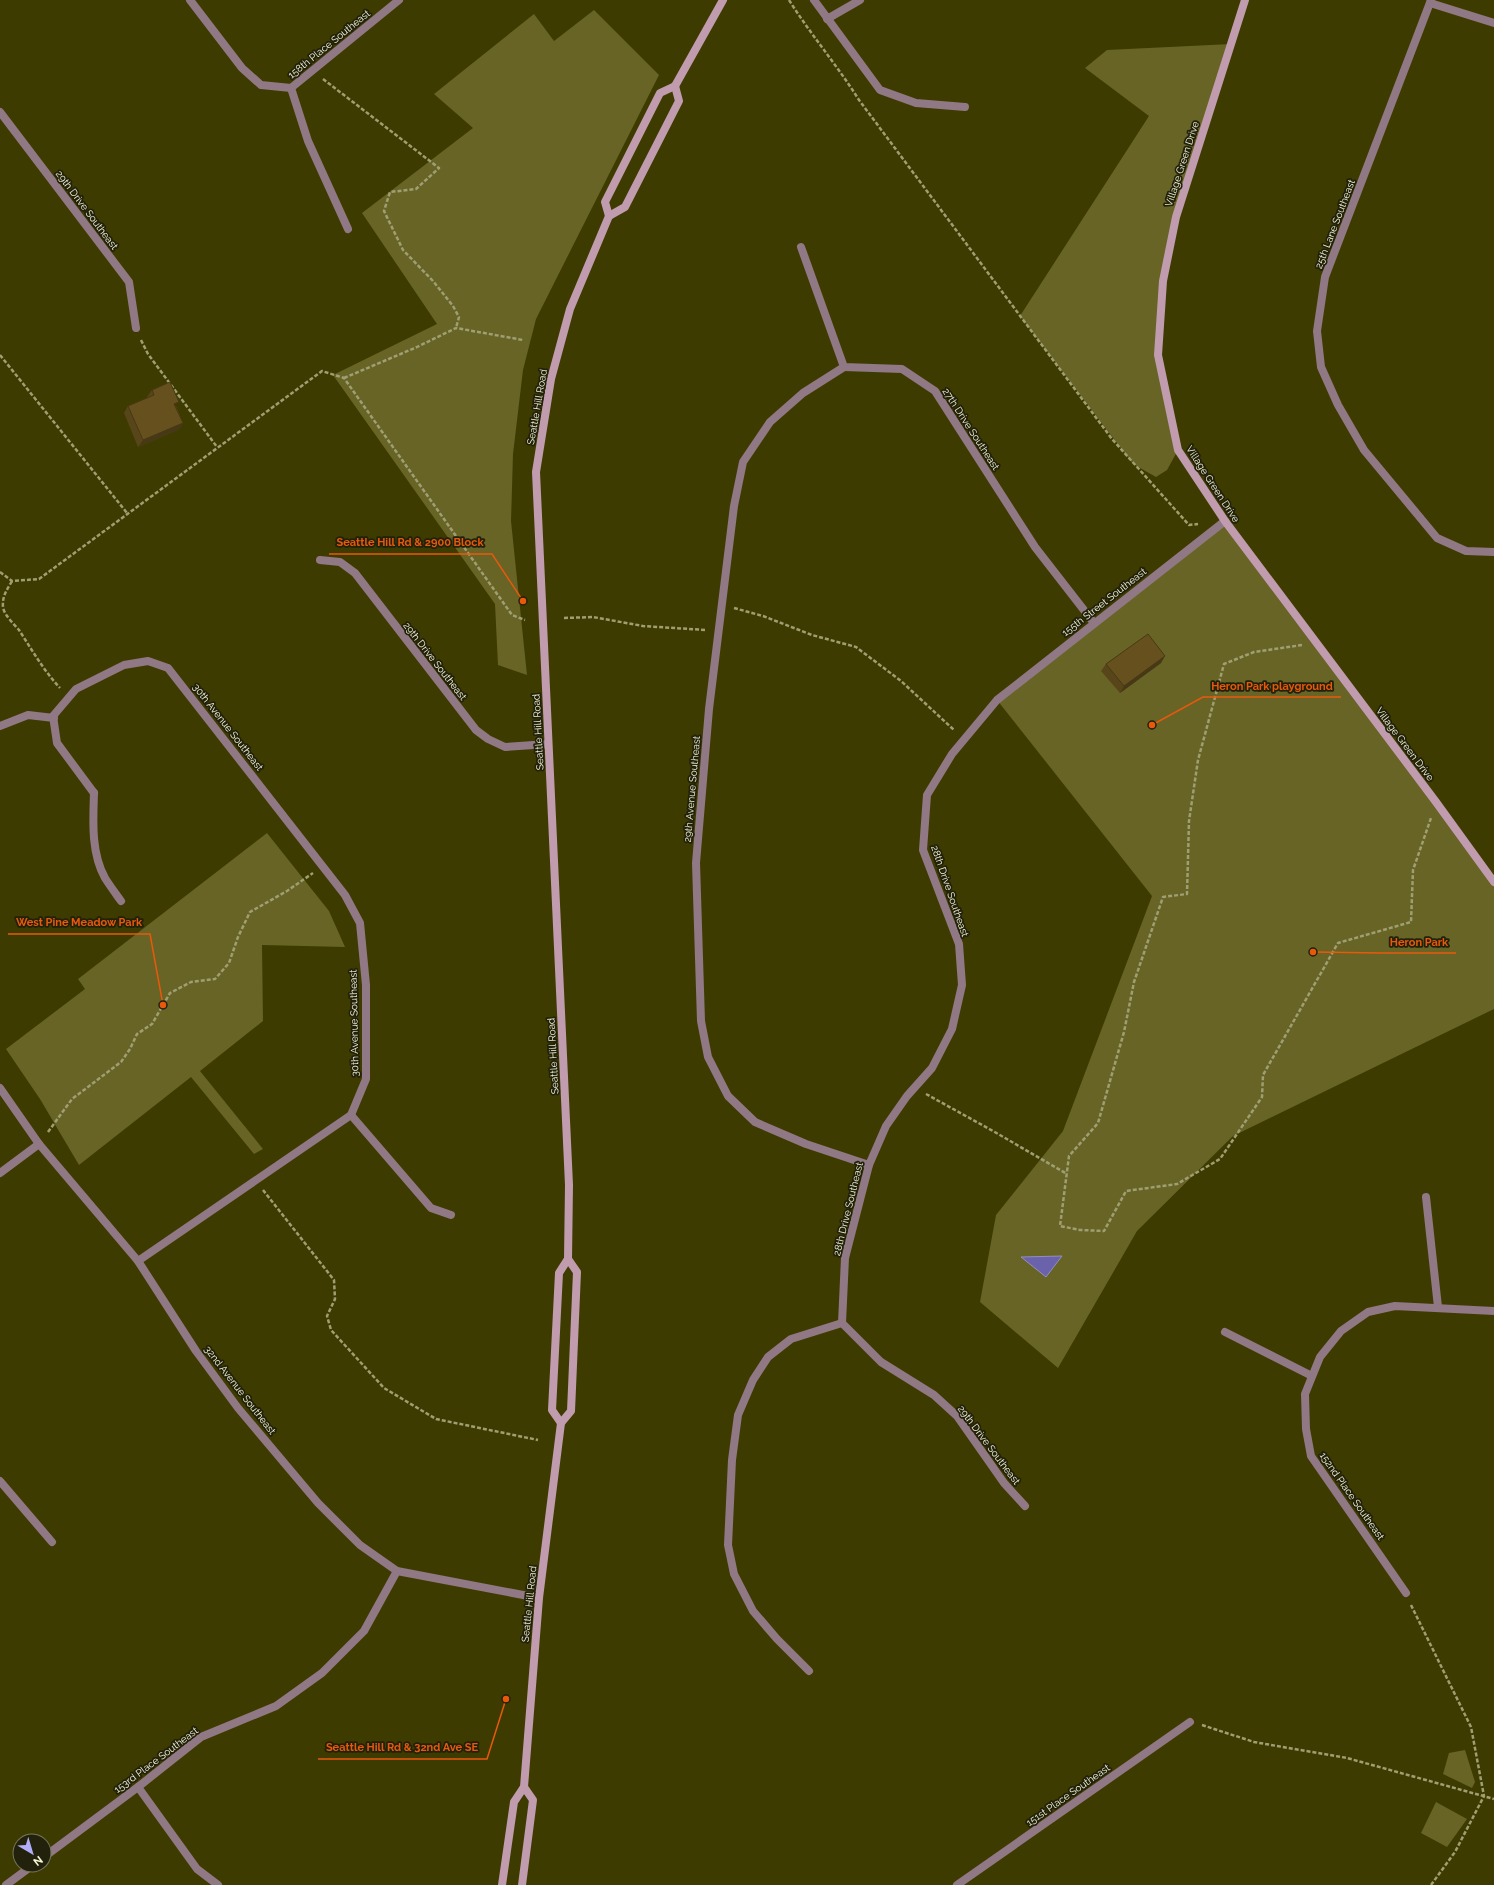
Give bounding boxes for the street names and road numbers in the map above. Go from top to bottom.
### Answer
street label: 158th Place Southeast [286,7,373,80]
street label: Village Green Drive [1163,120,1201,208]
street label: 29th Drive Southeast [54,168,121,252]
street label: 25th Lane Southeast [1313,177,1357,270]
street label: Seattle Hill Road [525,368,549,446]
street label: 27th Drive Southeast [940,386,1002,473]
street label: Village Green Drive [1184,444,1242,524]
street label: 155th Street Southeast [1060,565,1149,638]
street label: 29th Drive Southeast [401,620,469,703]
street label: 30th Avenue Southeast [191,681,266,773]
street label: Seattle Hill Road [531,694,545,770]
street label: Village Green Drive [1374,705,1436,783]
street label: 29th Avenue Southeast [682,735,702,843]
street label: 28th Drive Southeast [929,844,971,939]
street label: 30th Avenue Southeast [348,969,360,1077]
street label: Seattle Hill Road [546,1018,560,1094]
street label: 28th Drive Southeast [831,1161,865,1257]
street label: 32nd Avenue Southeast [202,1344,278,1437]
street label: 29th Drive Southeast [956,1403,1023,1487]
street label: 152nd Place Southeast [1318,1450,1387,1542]
street label: Seattle Hill Road [520,1565,538,1643]
street label: 153rd Place Southeast [112,1724,201,1795]
street label: 151st Place Southeast [1024,1762,1112,1828]

